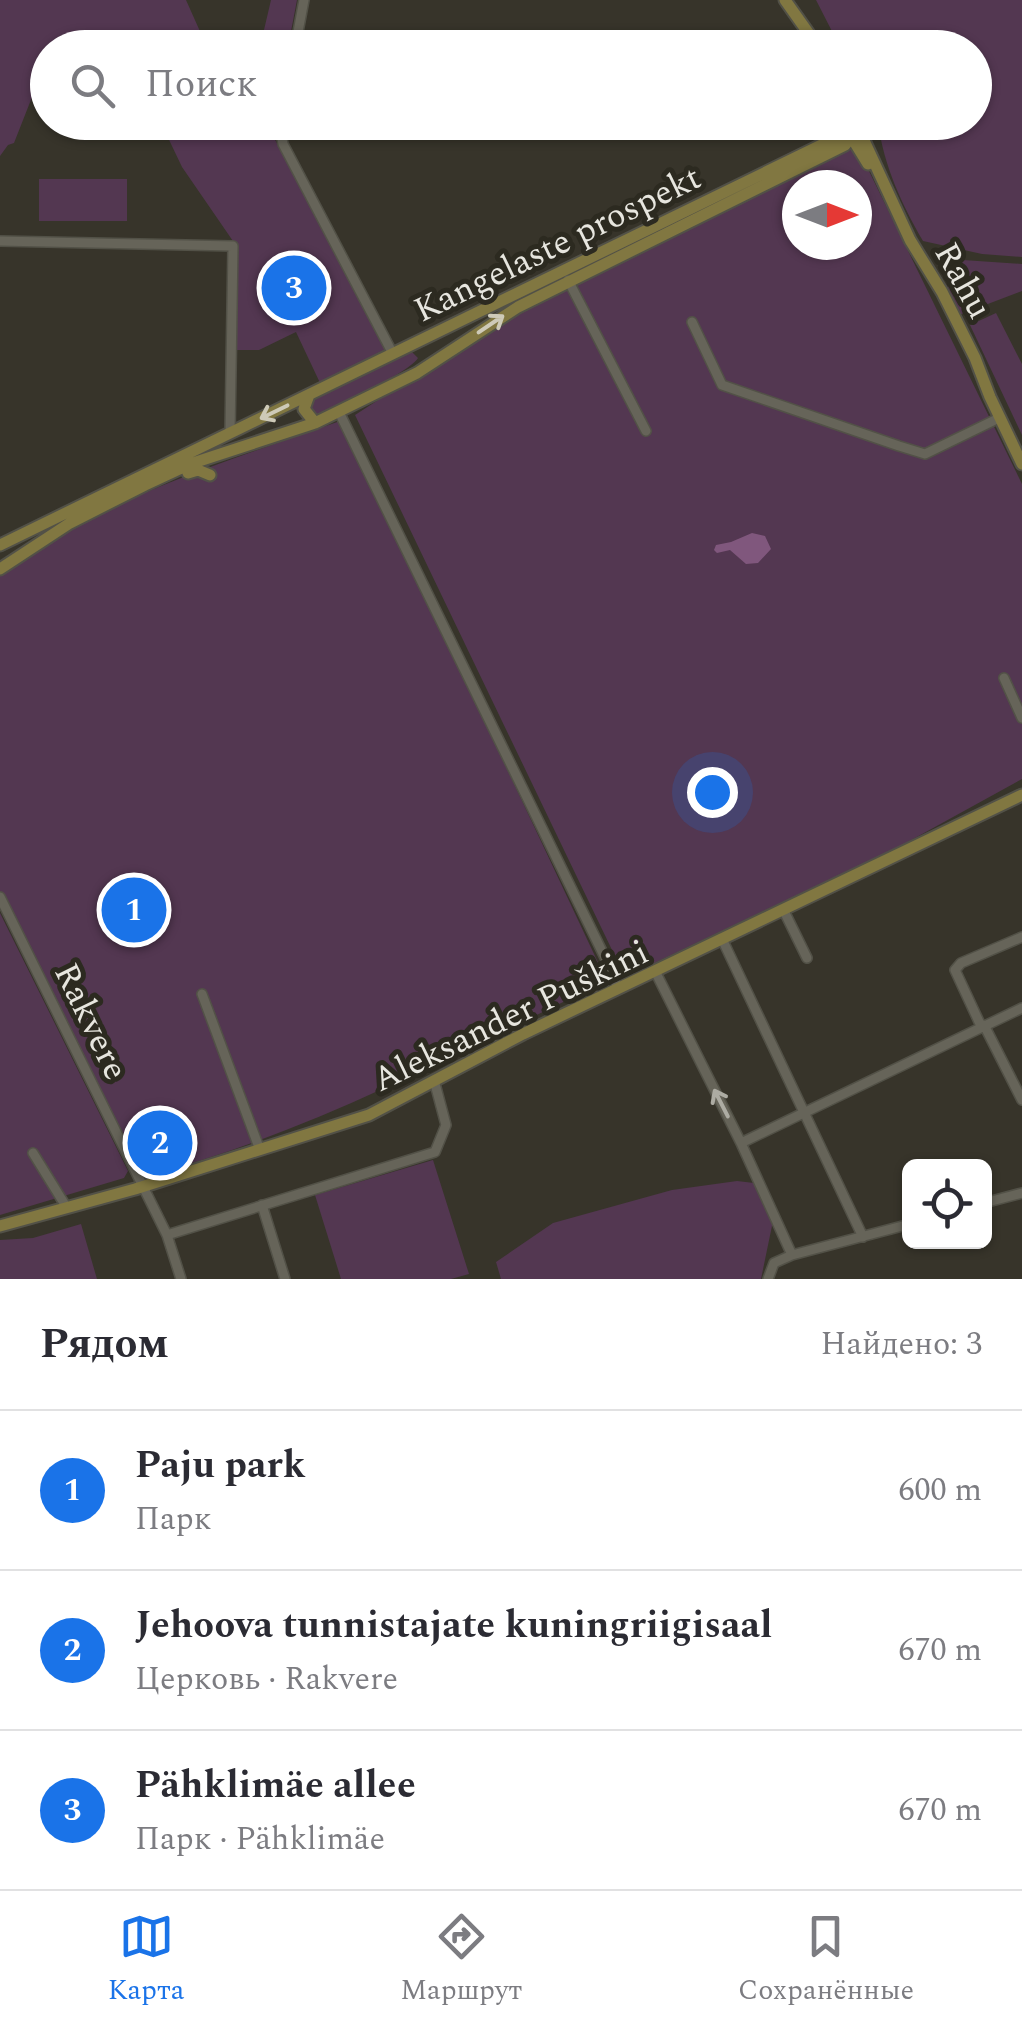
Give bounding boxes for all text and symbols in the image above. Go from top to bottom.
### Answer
search box [30,30,992,140]
text: Поиск [145,56,257,114]
icon: search [65,58,120,113]
street label: Kangelaste prospekt [405,152,710,337]
north arrow [782,170,872,260]
street label: Rahu [920,233,1005,329]
pin: 3 [262,250,326,326]
one-way arrow [477,314,505,335]
one-way arrow [259,403,289,422]
your location [687,767,738,818]
pin: 1 [102,872,166,948]
street label: Aleksander Puškini [363,926,658,1106]
street label: Rakvere [40,954,142,1089]
one-way arrow [711,1089,730,1119]
pin: 2 [128,1106,192,1180]
map controls [902,1159,992,1249]
button: locate [902,1159,992,1249]
text: Рядом [40,1313,169,1376]
text: Найдено: 3 [821,1320,982,1369]
text: Paju park [135,1437,306,1495]
text: 1 [64,1466,81,1515]
text: 600 m [898,1466,982,1515]
text: Парк [135,1495,212,1544]
text: Jehoova tunnistajate kuningriigisaal [135,1597,773,1655]
text: 2 [64,1626,81,1675]
text: 670 m [898,1626,982,1675]
text: Церковь · Rakvere [135,1655,398,1704]
text: Pähklimäe allee [135,1757,416,1815]
text: 3 [64,1786,81,1835]
text: 670 m [898,1786,982,1835]
text: Парк · Pähklimäe [135,1815,385,1864]
tab: Карта [108,1909,184,2012]
tab: Маршрут [400,1909,522,2012]
tab: Сохранённые [738,1909,914,2012]

